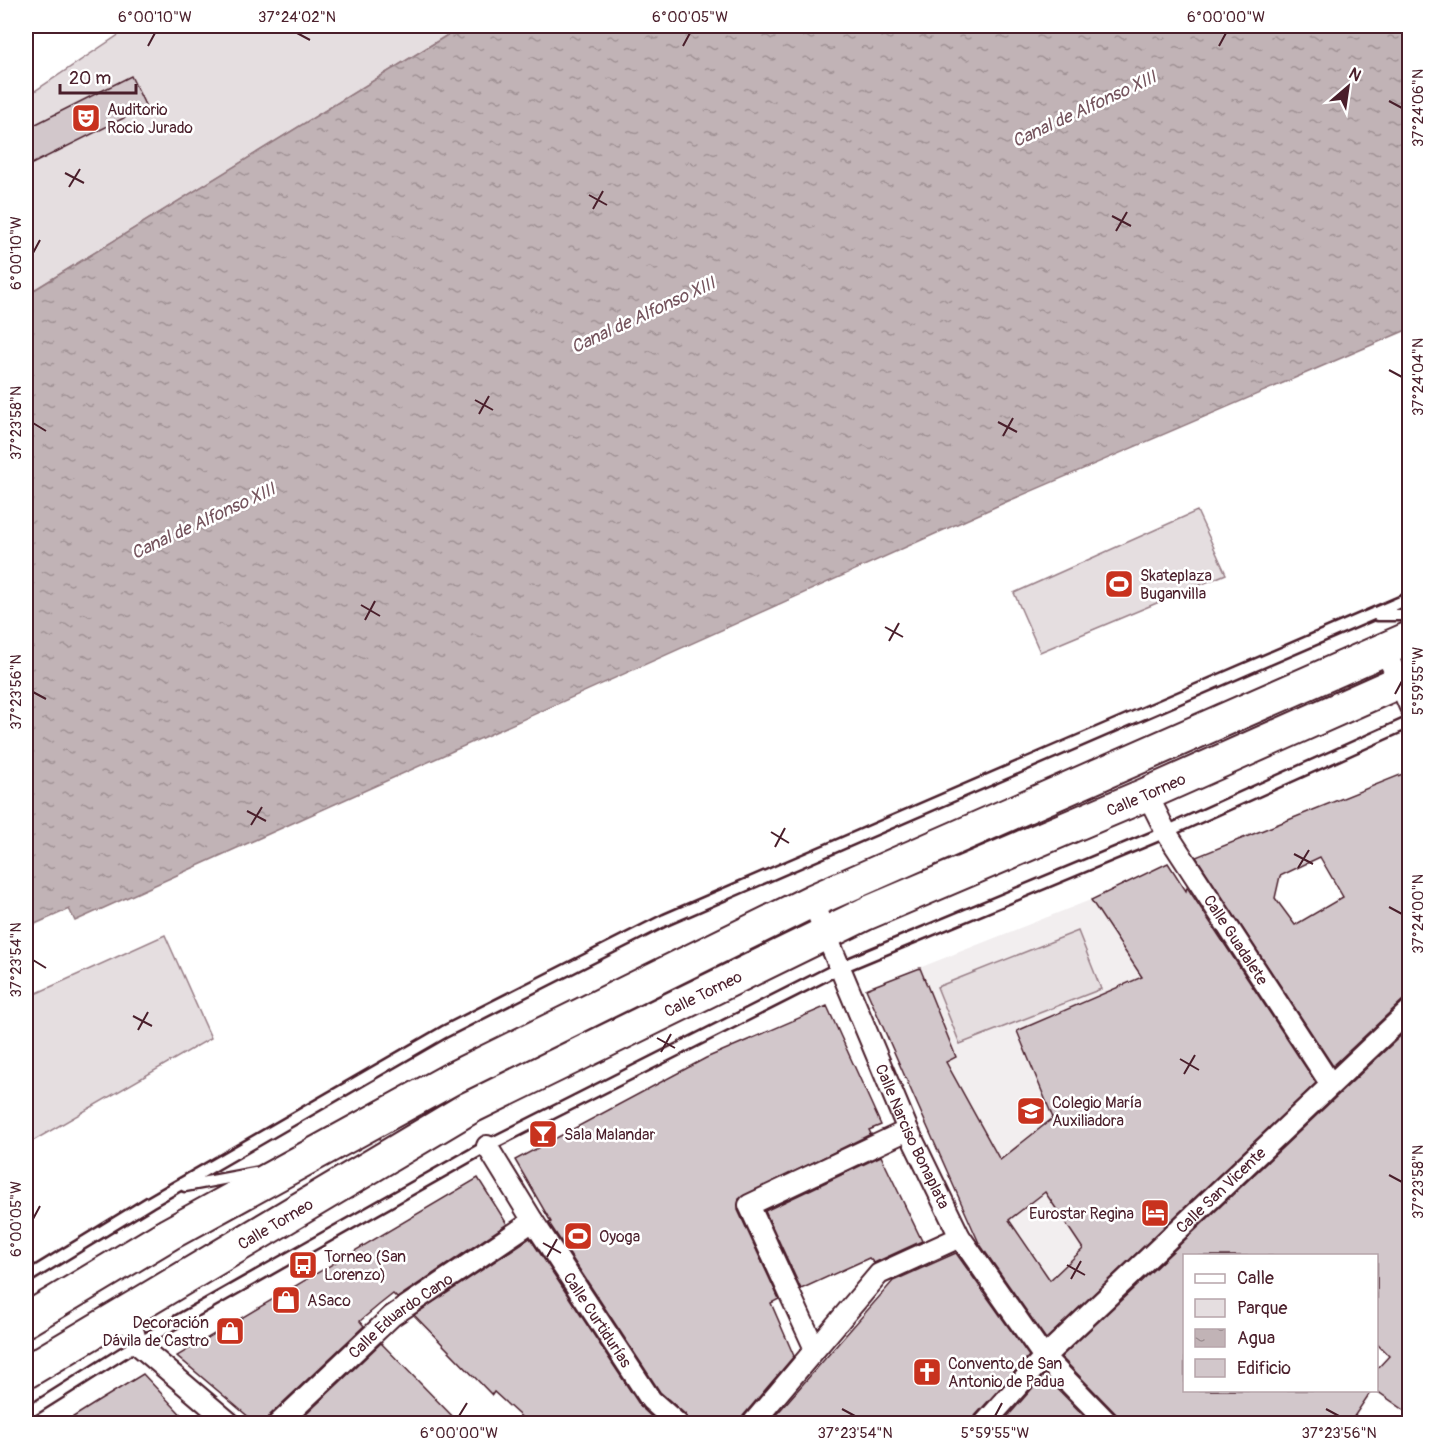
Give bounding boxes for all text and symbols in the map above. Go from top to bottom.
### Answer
text: 6°00'10"W [118,8,192,27]
text: 37°24'02"N [258,8,336,27]
text: 6°00'05"W [652,8,728,27]
text: 6°00'00"W [1187,8,1265,27]
scale bar [60,57,136,95]
north arrow [1318,57,1378,117]
text: N [1345,63,1365,86]
water label: Canal de Alfonso XIII [1009,65,1162,153]
text: 20 m [69,67,111,90]
text: 37°24'06"N [1409,69,1428,147]
place label: Auditorio Rocio Jurado [107,100,193,138]
theatre icon: Auditorio Rocio Jurado [70,102,102,134]
text: 6°00'10"W [7,216,26,290]
water label: Canal de Alfonso XIII [568,271,721,359]
text: 37°24'04"N [1409,338,1428,416]
text: 37°23'58"N [7,386,26,460]
water label: Canal de Alfonso XIII [128,477,281,565]
place label: Skateplaza Buganvilla [1140,566,1212,604]
sports icon: Skateplaza Buganvilla [1103,568,1135,600]
text: 5°59'55"W [1409,646,1428,715]
text: 37°23'56"N [7,654,26,730]
street label: Calle Torneo [1104,769,1189,821]
text: 37°24'00"N [1409,874,1428,954]
street label: Calle Guadalete [1199,891,1272,989]
text: 37°23'54"N [7,922,26,998]
street label: Calle Torneo [661,967,746,1022]
street label: Calle Narciso Bonaplata [871,1061,954,1212]
place label: Colegio María Auxiliadora [1052,1093,1142,1131]
school or university icon: Colegio María Auxiliadora [1015,1095,1047,1127]
bar icon: Sala Malandar [527,1118,559,1150]
place label: Sala Malandar [564,1125,656,1145]
street label: Calle San Vicente [1172,1143,1270,1238]
text: 37°23'58"N [1409,1145,1428,1219]
text: 6°00'05"W [7,1181,26,1257]
street label: Calle Torneo [234,1194,317,1255]
hotel icon: Eurostar Regina [1139,1197,1171,1229]
place label: Eurostar Regina [1029,1204,1134,1224]
sports icon: Oyoga [562,1220,594,1252]
place label: Oyoga [599,1227,640,1247]
place label: Torneo (San Lorenzo) [324,1247,406,1285]
bus stop icon: Torneo (San Lorenzo) [287,1249,319,1281]
legend [1183,1254,1378,1392]
text: Calle [1237,1267,1274,1290]
street label: Calle Eduardo Cano [344,1269,457,1363]
street label: Calle Curtidurías [558,1269,636,1372]
shop icon: ASaco [270,1284,302,1316]
place label: ASaco [307,1291,351,1311]
text: Parque [1237,1297,1287,1320]
place label: Decoración Dávila de Castro [102,1313,209,1351]
shop icon: Decoración Dávila de Castro [214,1315,246,1347]
text: Agua [1237,1327,1275,1350]
place label: Convento de San Antonio de Padua [948,1354,1064,1392]
church icon: Convento de San Antonio de Padua [911,1356,943,1388]
text: Edificio [1237,1357,1291,1380]
text: 6°00'00"W [420,1424,498,1443]
text: 37°23'54"N [817,1424,893,1443]
text: 5°59'55"W [961,1424,1030,1443]
text: 37°23'56"N [1301,1424,1377,1443]

